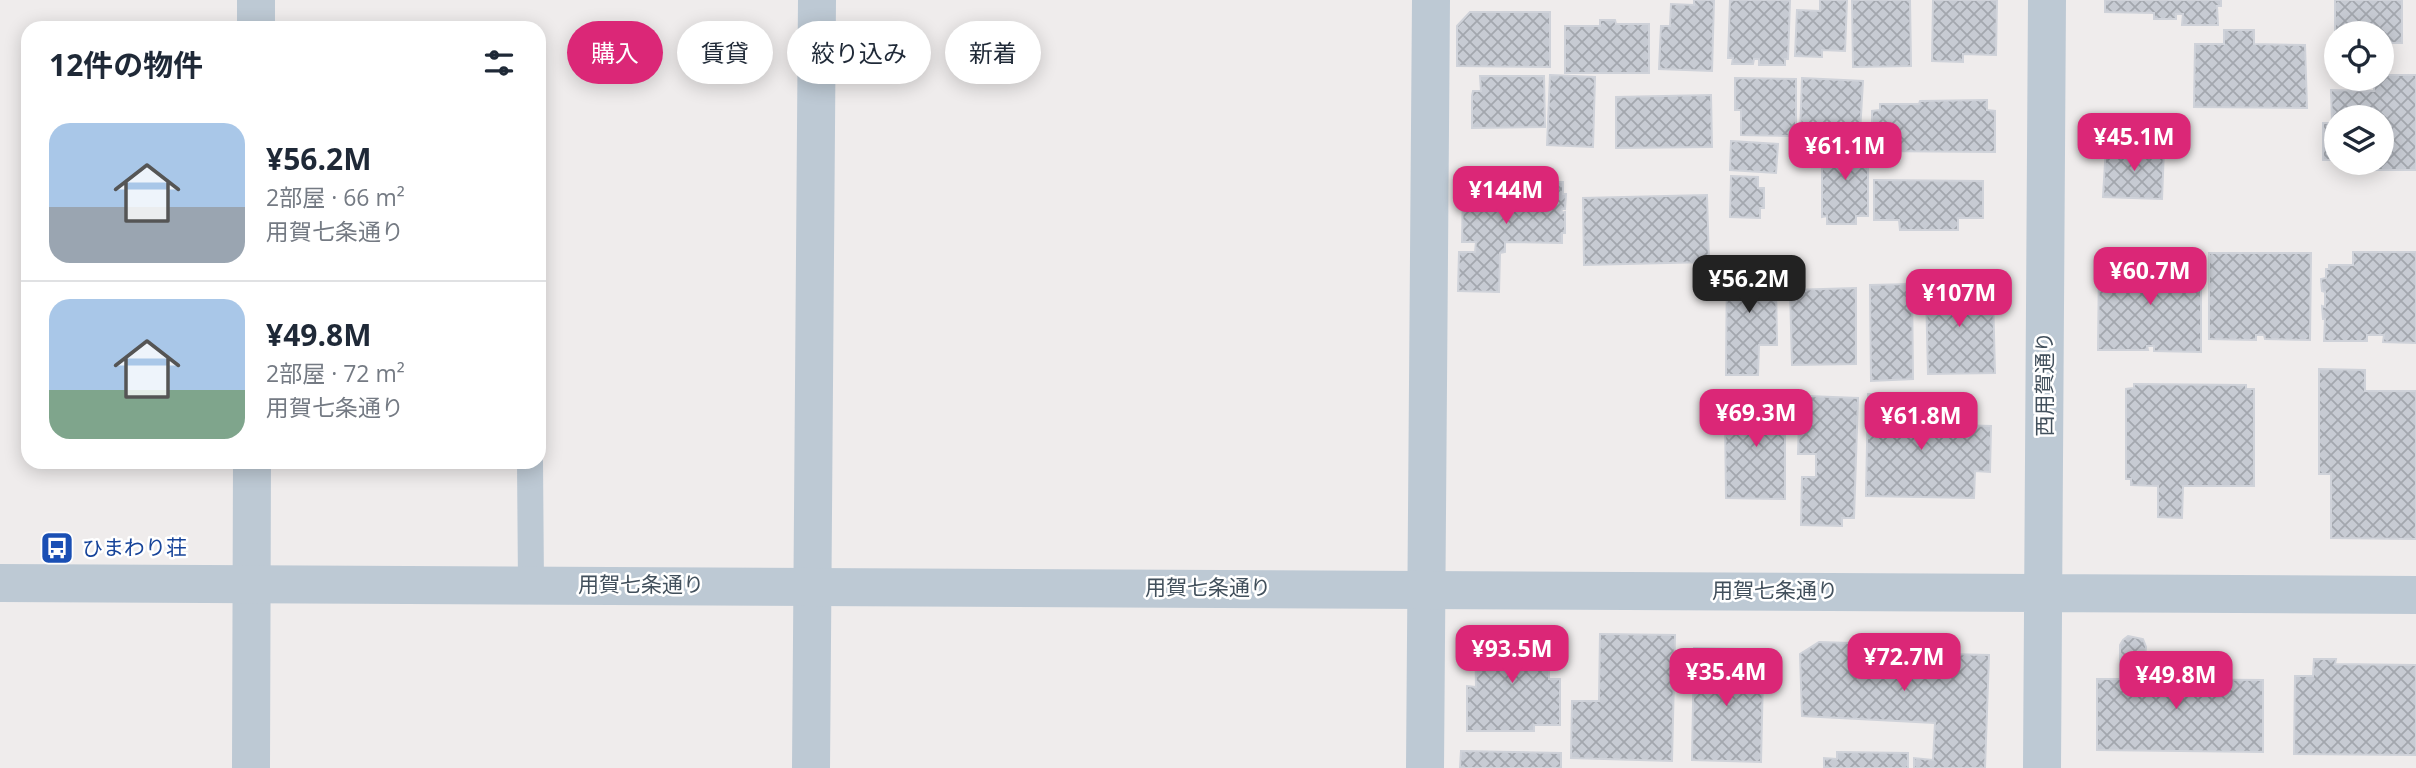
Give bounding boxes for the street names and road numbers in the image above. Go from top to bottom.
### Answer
street label: 西用賀通り [2030,332,2058,437]
street label: 用賀七条通り [578,570,704,598]
street label: 用賀七条通り [1145,573,1271,601]
street label: 用賀七条通り [1712,576,1838,604]

